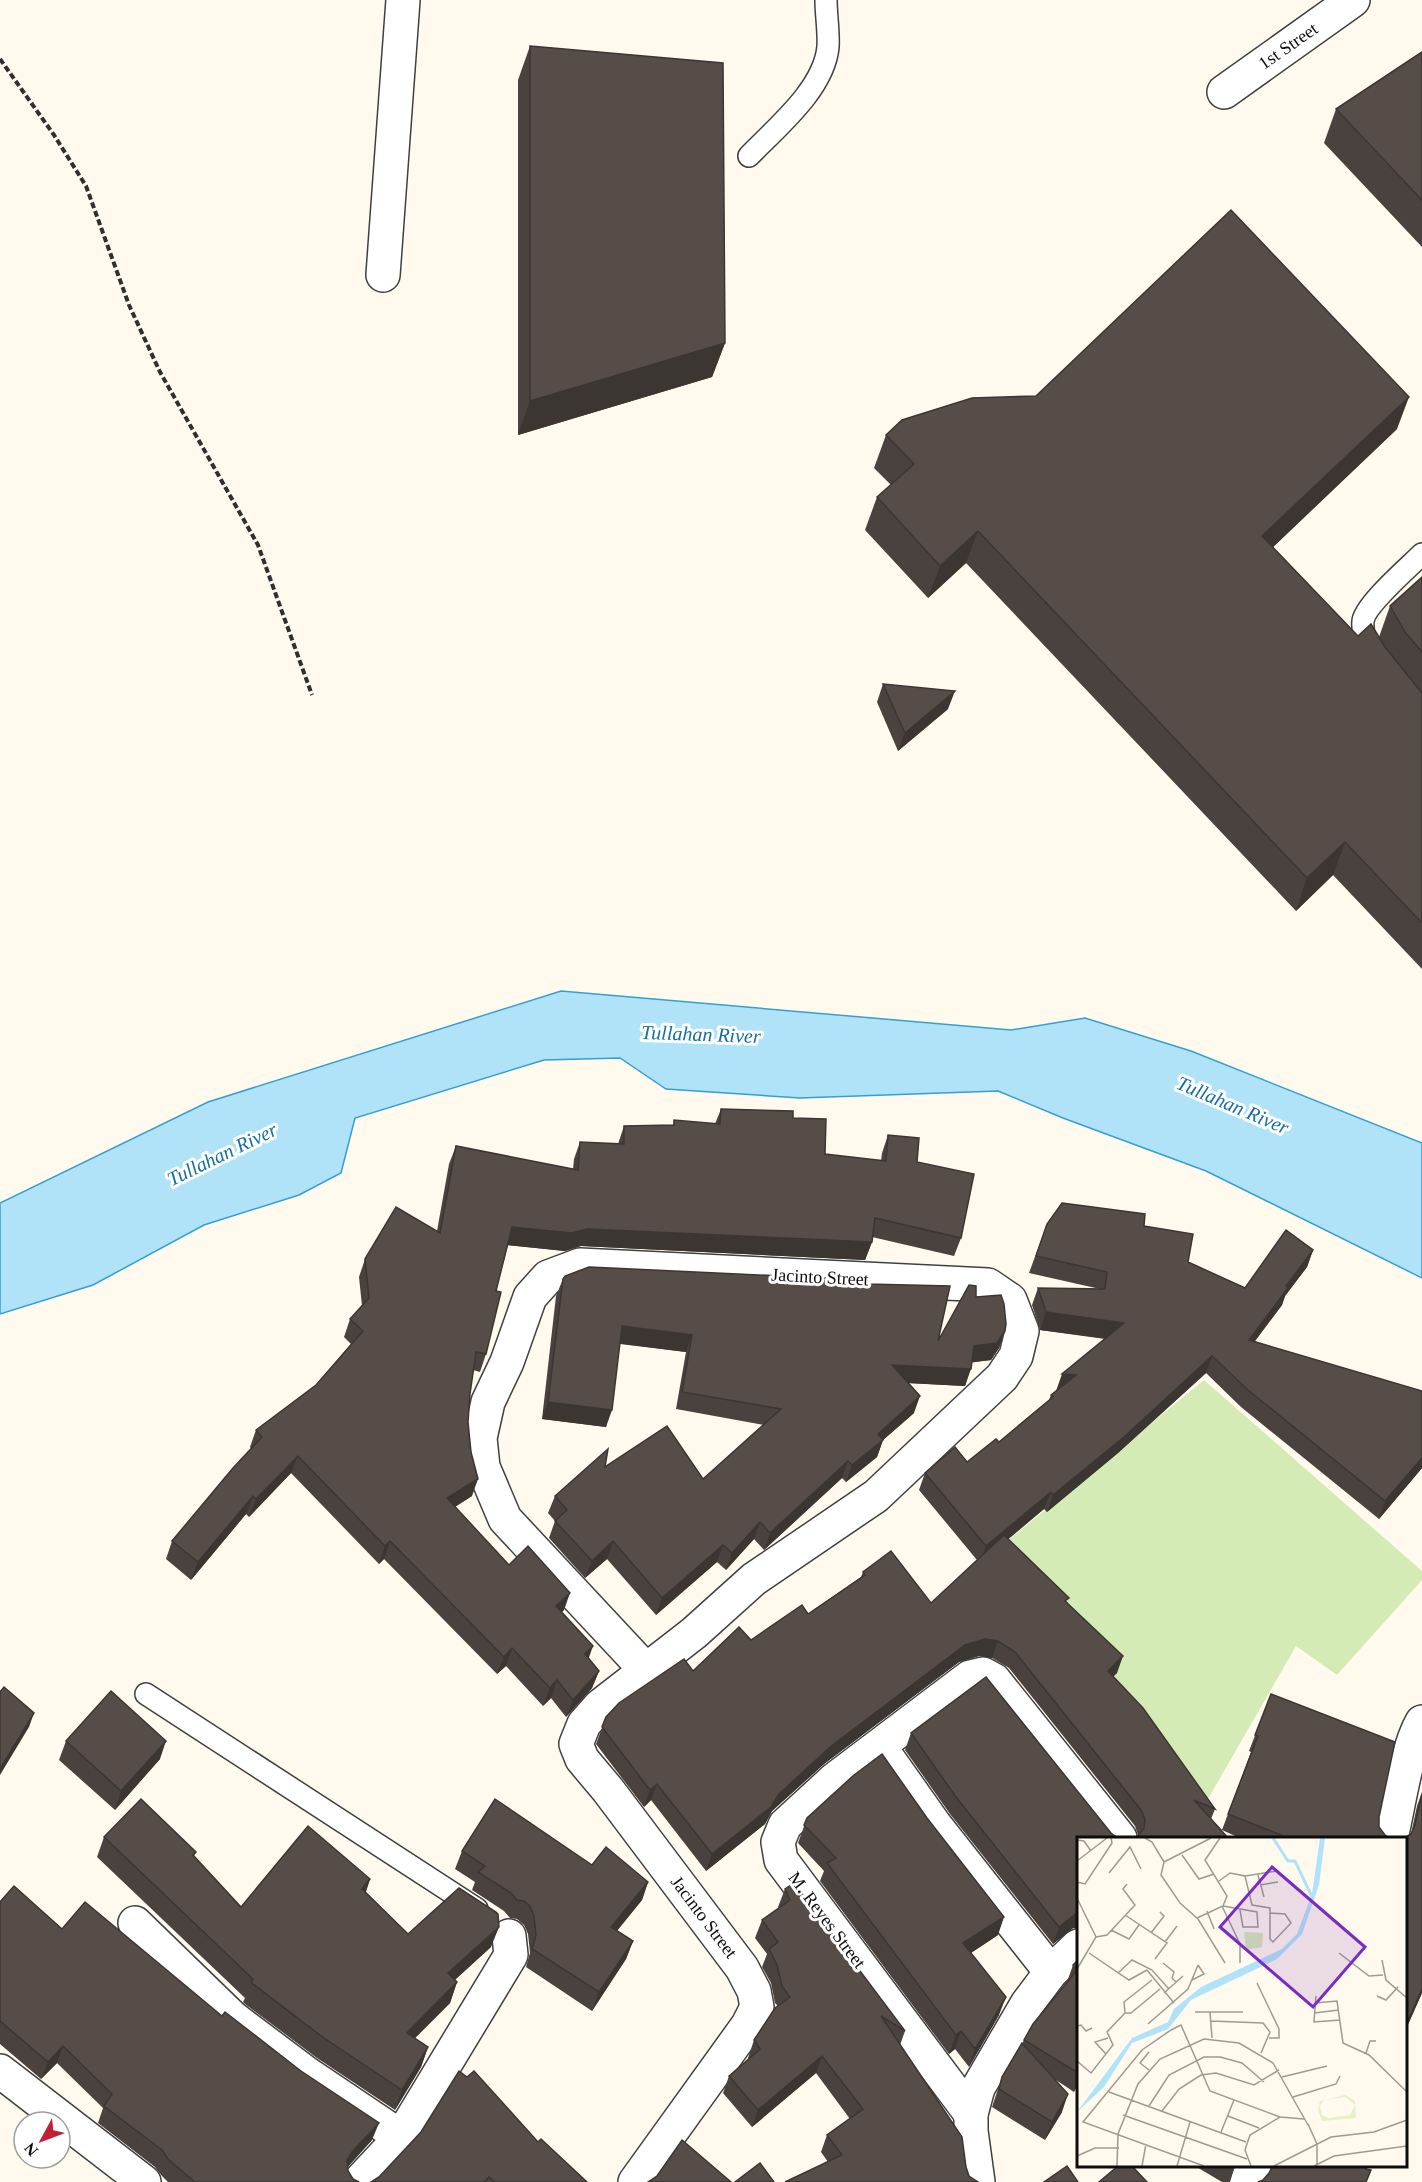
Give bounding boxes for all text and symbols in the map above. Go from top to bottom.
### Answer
street label: 1st Street [1255,18,1321,74]
water label: Tullahan River [641,1021,761,1047]
water label: Tullahan River [1174,1072,1292,1139]
water label: Tullahan River [163,1118,281,1190]
street label: Jacinto Street [771,1264,869,1290]
inset map [1077,1837,1407,2167]
street label: M. Reyes Street [784,1868,870,1972]
street label: Jacinto Street [667,1872,741,1962]
north arrow [12,2110,72,2170]
text: N [21,2139,41,2159]

